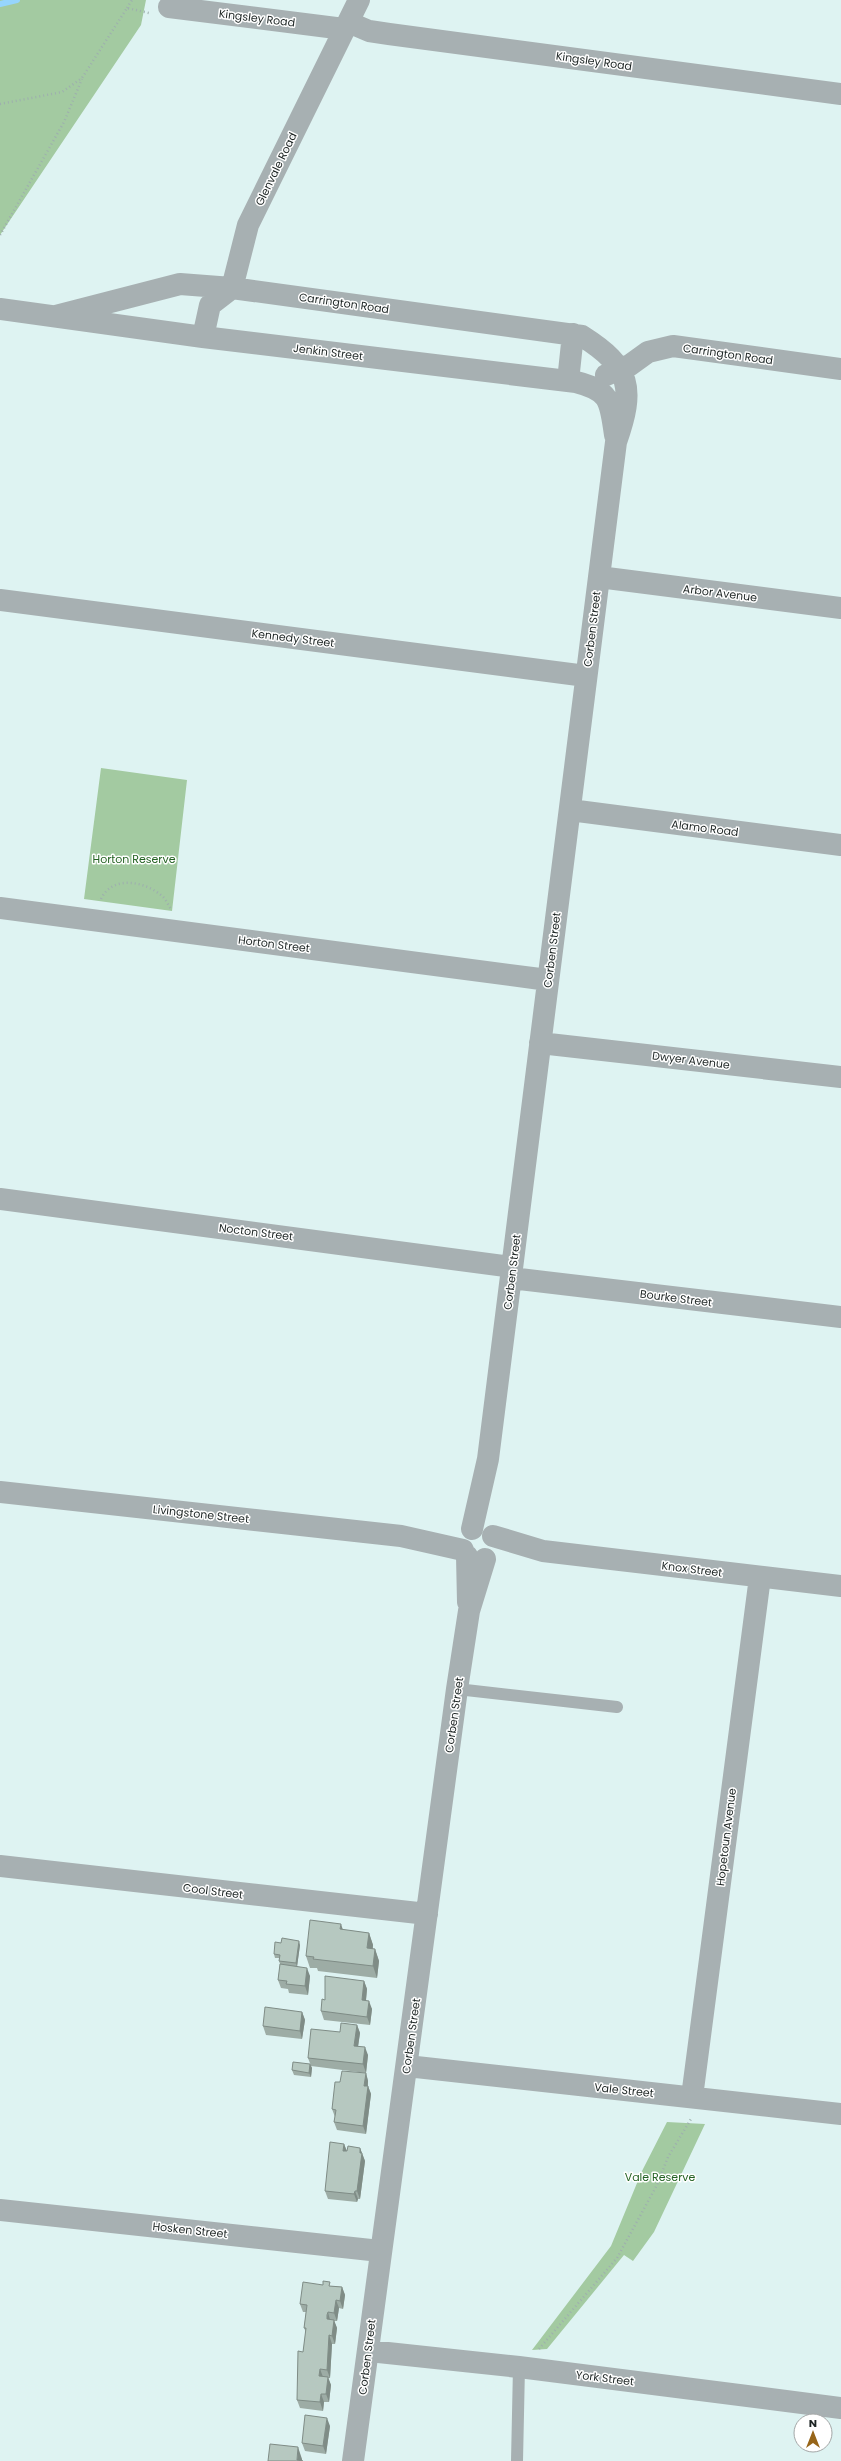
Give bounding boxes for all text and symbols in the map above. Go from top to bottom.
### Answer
street label: Kingsley Road [218,5,296,31]
street label: Kingsley Road [555,48,633,74]
street label: Glenvale Road [251,130,301,208]
street label: Carrington Road [298,289,390,317]
street label: Jenkin Street [292,340,364,364]
street label: Carrington Road [682,340,774,368]
street label: Arbor Avenue [682,581,758,605]
street label: Corben Street [579,590,605,668]
street label: Kennedy Street [251,625,335,651]
street label: Alamo Road [671,816,739,840]
park label: Horton Reserve [93,851,176,867]
street label: Corben Street [539,911,565,989]
street label: Horton Street [237,932,311,956]
street label: Dwyer Avenue [651,1047,731,1073]
street label: Nocton Street [218,1220,294,1244]
street label: Corben Street [499,1233,525,1311]
street label: Bourke Street [639,1286,713,1310]
street label: Livingstone Street [152,1501,250,1527]
street label: Knox Street [661,1557,723,1581]
street label: Corben Street [441,1676,467,1754]
street label: Hopetoun Avenue [712,1787,740,1887]
street label: Cool Street [182,1879,244,1903]
street label: Corben Street [398,1997,424,2075]
street label: Vale Street [594,2079,654,2101]
park label: Vale Reserve [625,2169,695,2185]
street label: Hosken Street [152,2218,228,2242]
street label: Corben Street [354,2318,380,2396]
street label: York Street [575,2367,635,2389]
north arrow [793,2413,833,2453]
text: N [809,2415,817,2431]

